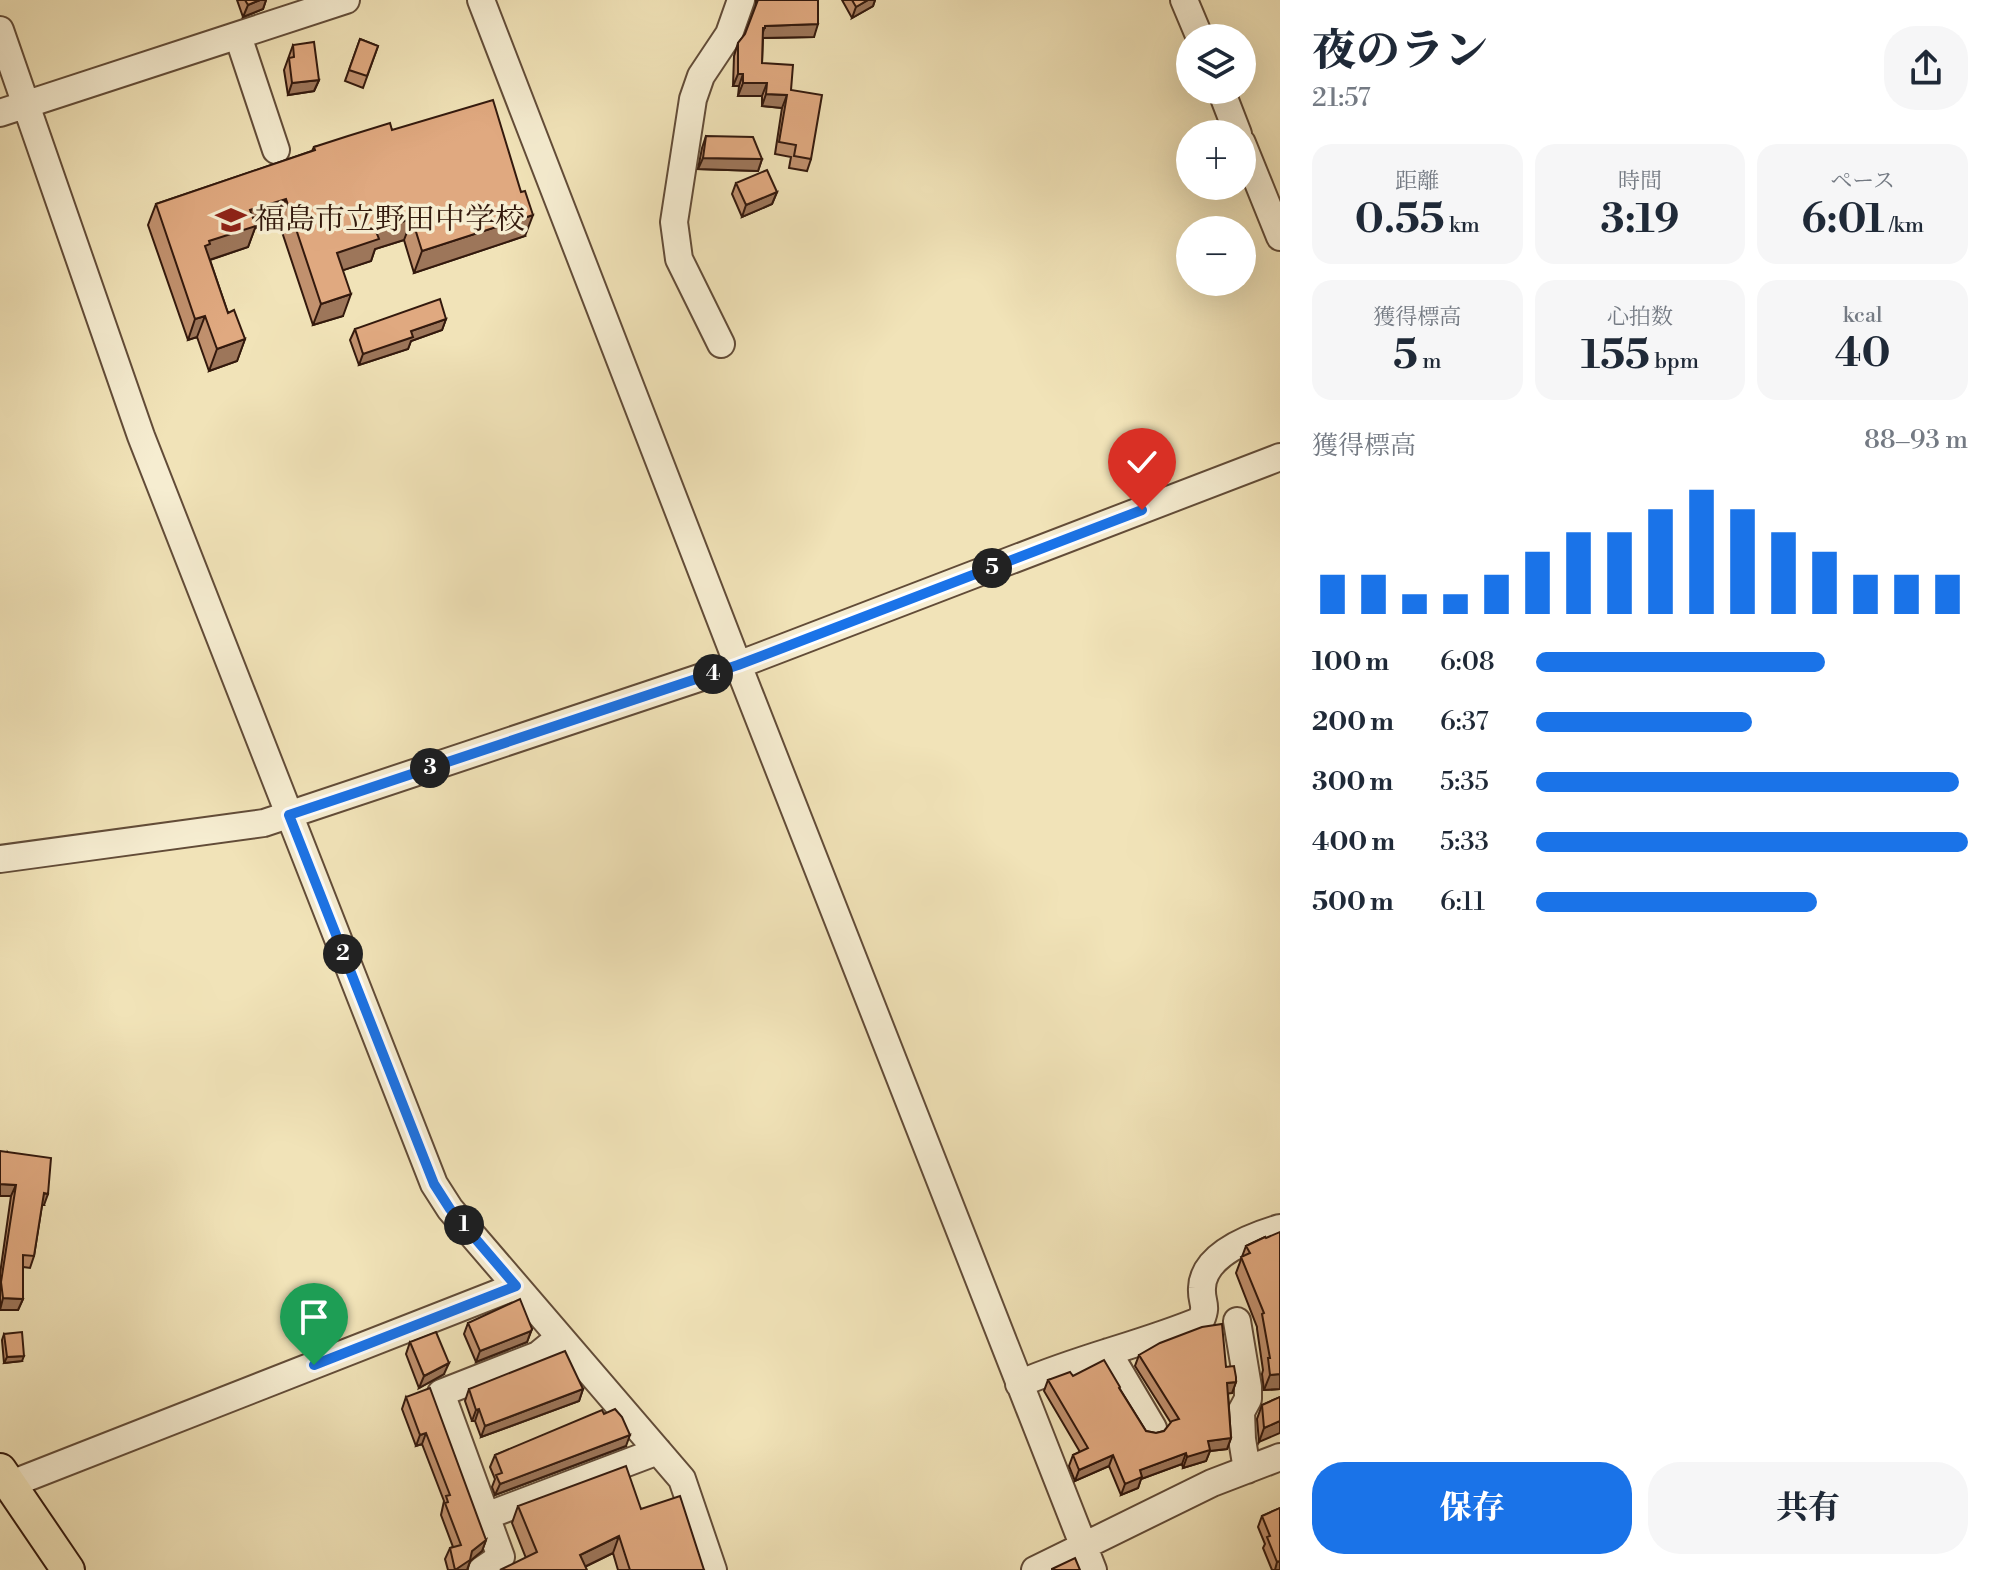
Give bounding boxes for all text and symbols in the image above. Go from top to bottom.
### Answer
map controls [1176,24,1256,296]
button: layers [1176,24,1256,104]
text: 夜のラン [1312,24,1488,79]
button: share [1884,26,1968,110]
text: 21:57 [1312,82,1371,114]
button: + [1176,120,1256,200]
text: 距離 [1395,168,1439,195]
text: 時間 [1618,168,1662,195]
text: ペース [1830,168,1895,195]
text: 0.55 [1355,195,1445,245]
text: 3:19 [1601,195,1679,245]
text: 6:01 [1801,195,1885,245]
place label: 福島市立野田中学校 [255,201,525,239]
school or university icon: 福島市立野田中学校 [214,203,248,237]
text: km [1445,212,1480,239]
text: /km [1885,212,1924,239]
button: − [1176,216,1256,296]
text: kcal [1843,302,1883,329]
text: 獲得標高 [1373,304,1461,331]
text: 心拍数 [1607,304,1673,331]
text: 40 [1835,329,1891,379]
text: 5 [1393,331,1418,381]
text: 155 [1581,331,1650,381]
text: m [1418,348,1442,375]
text: bpm [1650,348,1699,375]
text: 88–93 m [1864,424,1968,456]
pin [1108,428,1176,510]
text: 獲得標高 [1312,430,1416,462]
icon: check [1120,440,1164,484]
pin: 5 [972,548,1012,588]
text: 5 [985,554,999,581]
text: 100 m [1312,646,1389,678]
text: 6:08 [1440,646,1495,678]
pin: 4 [693,654,733,694]
text: 4 [706,660,720,687]
text: 200 m [1312,706,1394,738]
text: 6:37 [1440,706,1489,738]
pin: 3 [410,748,450,788]
text: 3 [423,754,437,781]
text: 300 m [1312,766,1393,798]
text: 5:35 [1440,766,1489,798]
text: 400 m [1312,826,1395,858]
text: 5:33 [1440,826,1489,858]
text: 500 m [1312,886,1394,918]
text: 6:11 [1440,886,1485,918]
pin: 2 [323,934,363,974]
text: 2 [336,940,350,967]
pin: 1 [444,1205,484,1245]
text: 1 [459,1211,469,1238]
pin [280,1283,348,1365]
icon: arrive [292,1295,336,1339]
button: 保存 [1312,1462,1632,1554]
button: 共有 [1648,1462,1968,1554]

